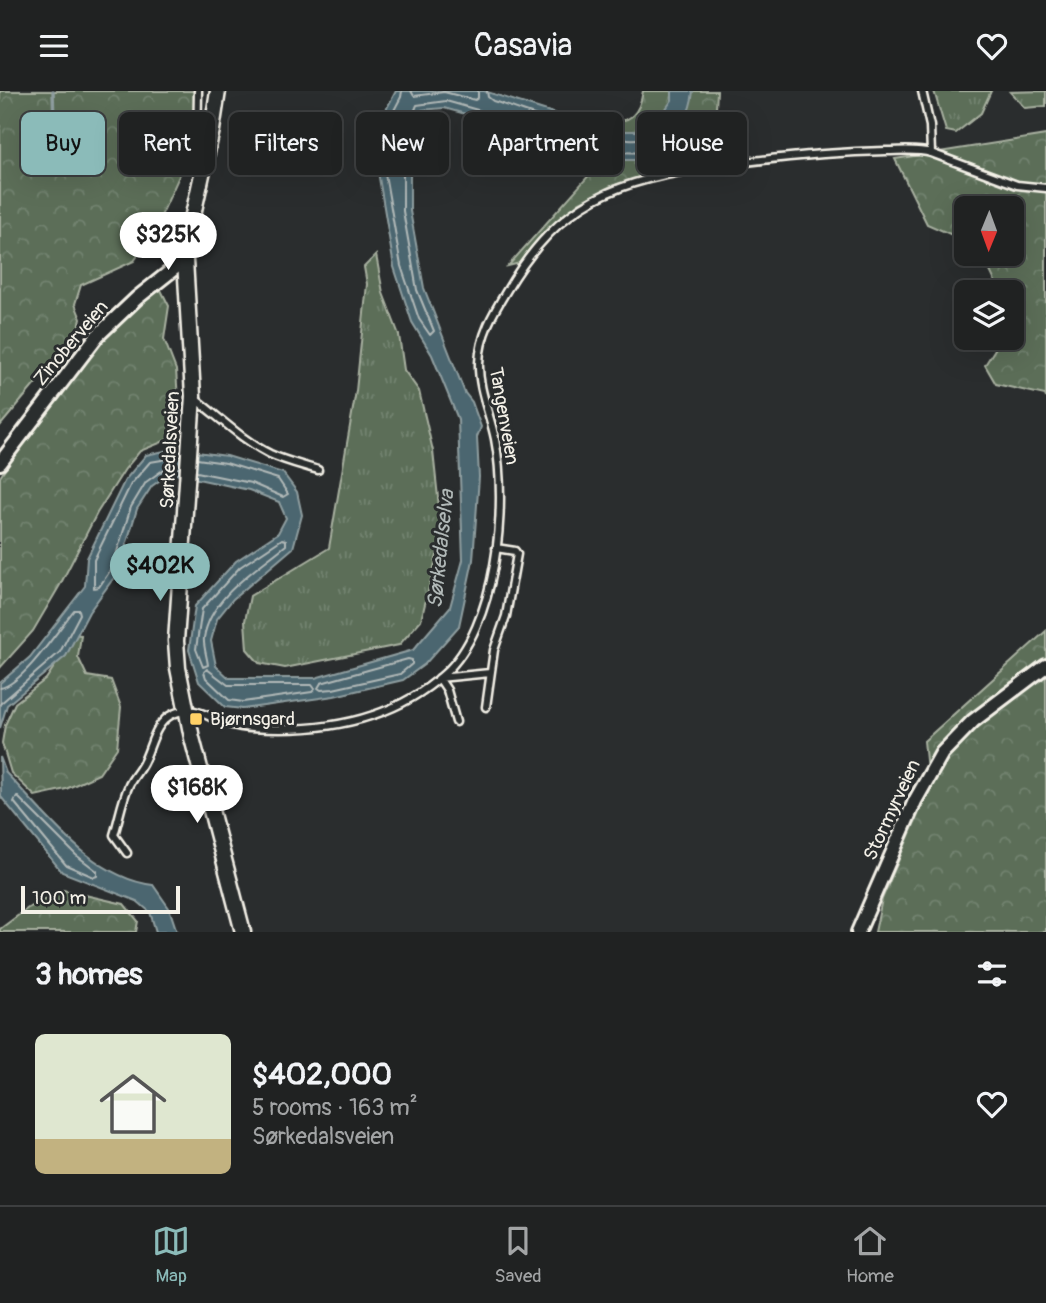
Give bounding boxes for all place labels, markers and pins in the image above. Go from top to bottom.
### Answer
pin: $325K [119,213,217,272]
pin: $402K [111,543,209,603]
place label: Bjørnsgard [210,707,295,731]
marker: Bjørnsgard [188,711,204,727]
pin: $168K [148,765,246,825]

